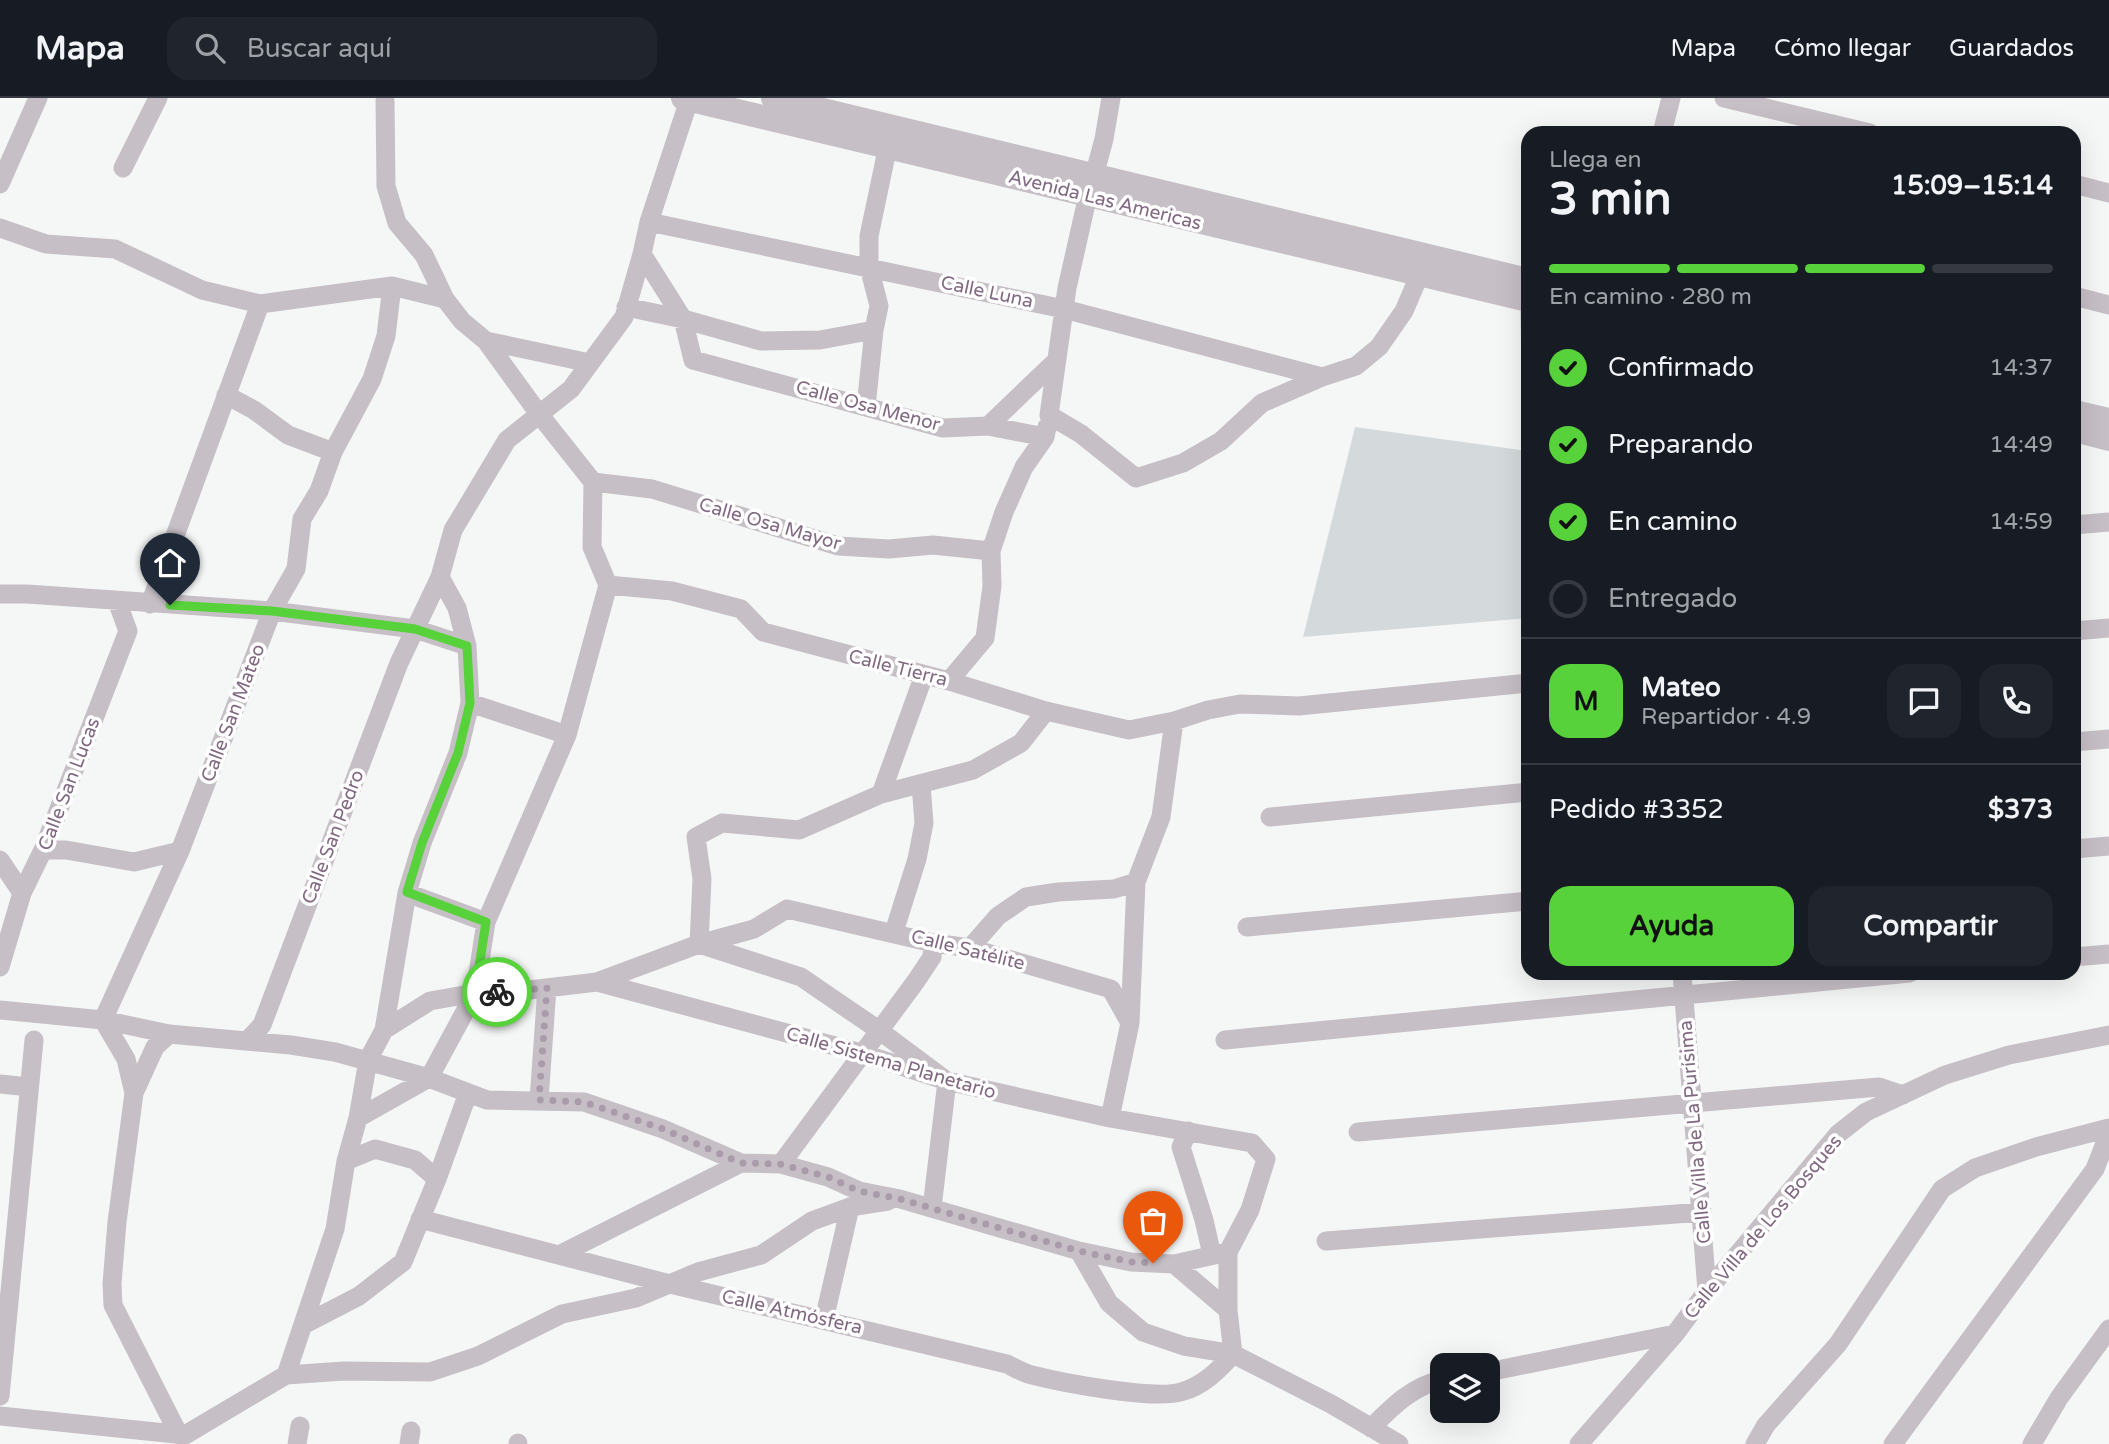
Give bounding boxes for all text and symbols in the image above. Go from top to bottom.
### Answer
search box [167,17,657,80]
text: Mapa [35,29,125,68]
icon: search [191,29,229,67]
text: Buscar aquí [247,33,391,64]
text: Mapa [1671,34,1736,63]
text: Cómo llegar [1774,34,1911,63]
text: Guardados [1949,34,2074,63]
text: Llega en [1549,146,1641,174]
street label: Avenida Las Americas [1006,165,1204,235]
text: 15:09–15:14 [1891,170,2053,201]
text: 3 min [1549,172,1672,227]
street label: Calle Luna [939,271,1035,313]
text: En camino · 280 m [1549,283,1752,311]
icon: check [1549,349,1587,387]
text: Confirmado [1608,352,1754,383]
text: 14:37 [1989,354,2053,382]
street label: Calle Osa Menor [794,376,943,436]
icon: check [1549,426,1587,464]
text: Preparando [1608,429,1753,460]
text: 14:49 [1989,431,2053,459]
street label: Calle Osa Mayor [696,493,844,555]
icon: check [1549,503,1587,541]
text: En camino [1608,506,1737,537]
text: 14:59 [1989,508,2053,536]
pin [140,533,200,605]
icon: home [151,544,189,582]
text: Entregado [1608,583,1737,614]
street label: Calle San Mateo [197,641,269,785]
street label: Calle Tierra [846,645,950,691]
button: chat [1887,664,1961,738]
button: phone [1979,664,2053,738]
text: Mateo [1641,672,1721,703]
text: M [1573,686,1599,717]
text: Repartidor · 4.9 [1641,703,1811,731]
street label: Calle San Lucas [34,715,104,853]
street label: Calle San Pedro [297,767,369,907]
text: Pedido #3352 [1549,794,1724,825]
text: $373 [1988,794,2053,825]
button: Ayuda [1549,886,1794,966]
button: Compartir [1808,886,2053,966]
street label: Calle Satélite [909,925,1027,975]
courier [462,957,532,1027]
icon: bike [478,973,516,1011]
street label: Calle Villa de La Purísima [1674,1019,1716,1245]
street label: Calle Sistema Planetario [784,1022,998,1104]
street label: Calle Villa de Los Bosques [1680,1131,1846,1323]
pin [1123,1191,1183,1263]
icon: bag [1134,1202,1172,1240]
street label: Calle Atmósfera [720,1285,864,1339]
map controls [1430,1353,1500,1423]
button: layers [1430,1353,1500,1423]

